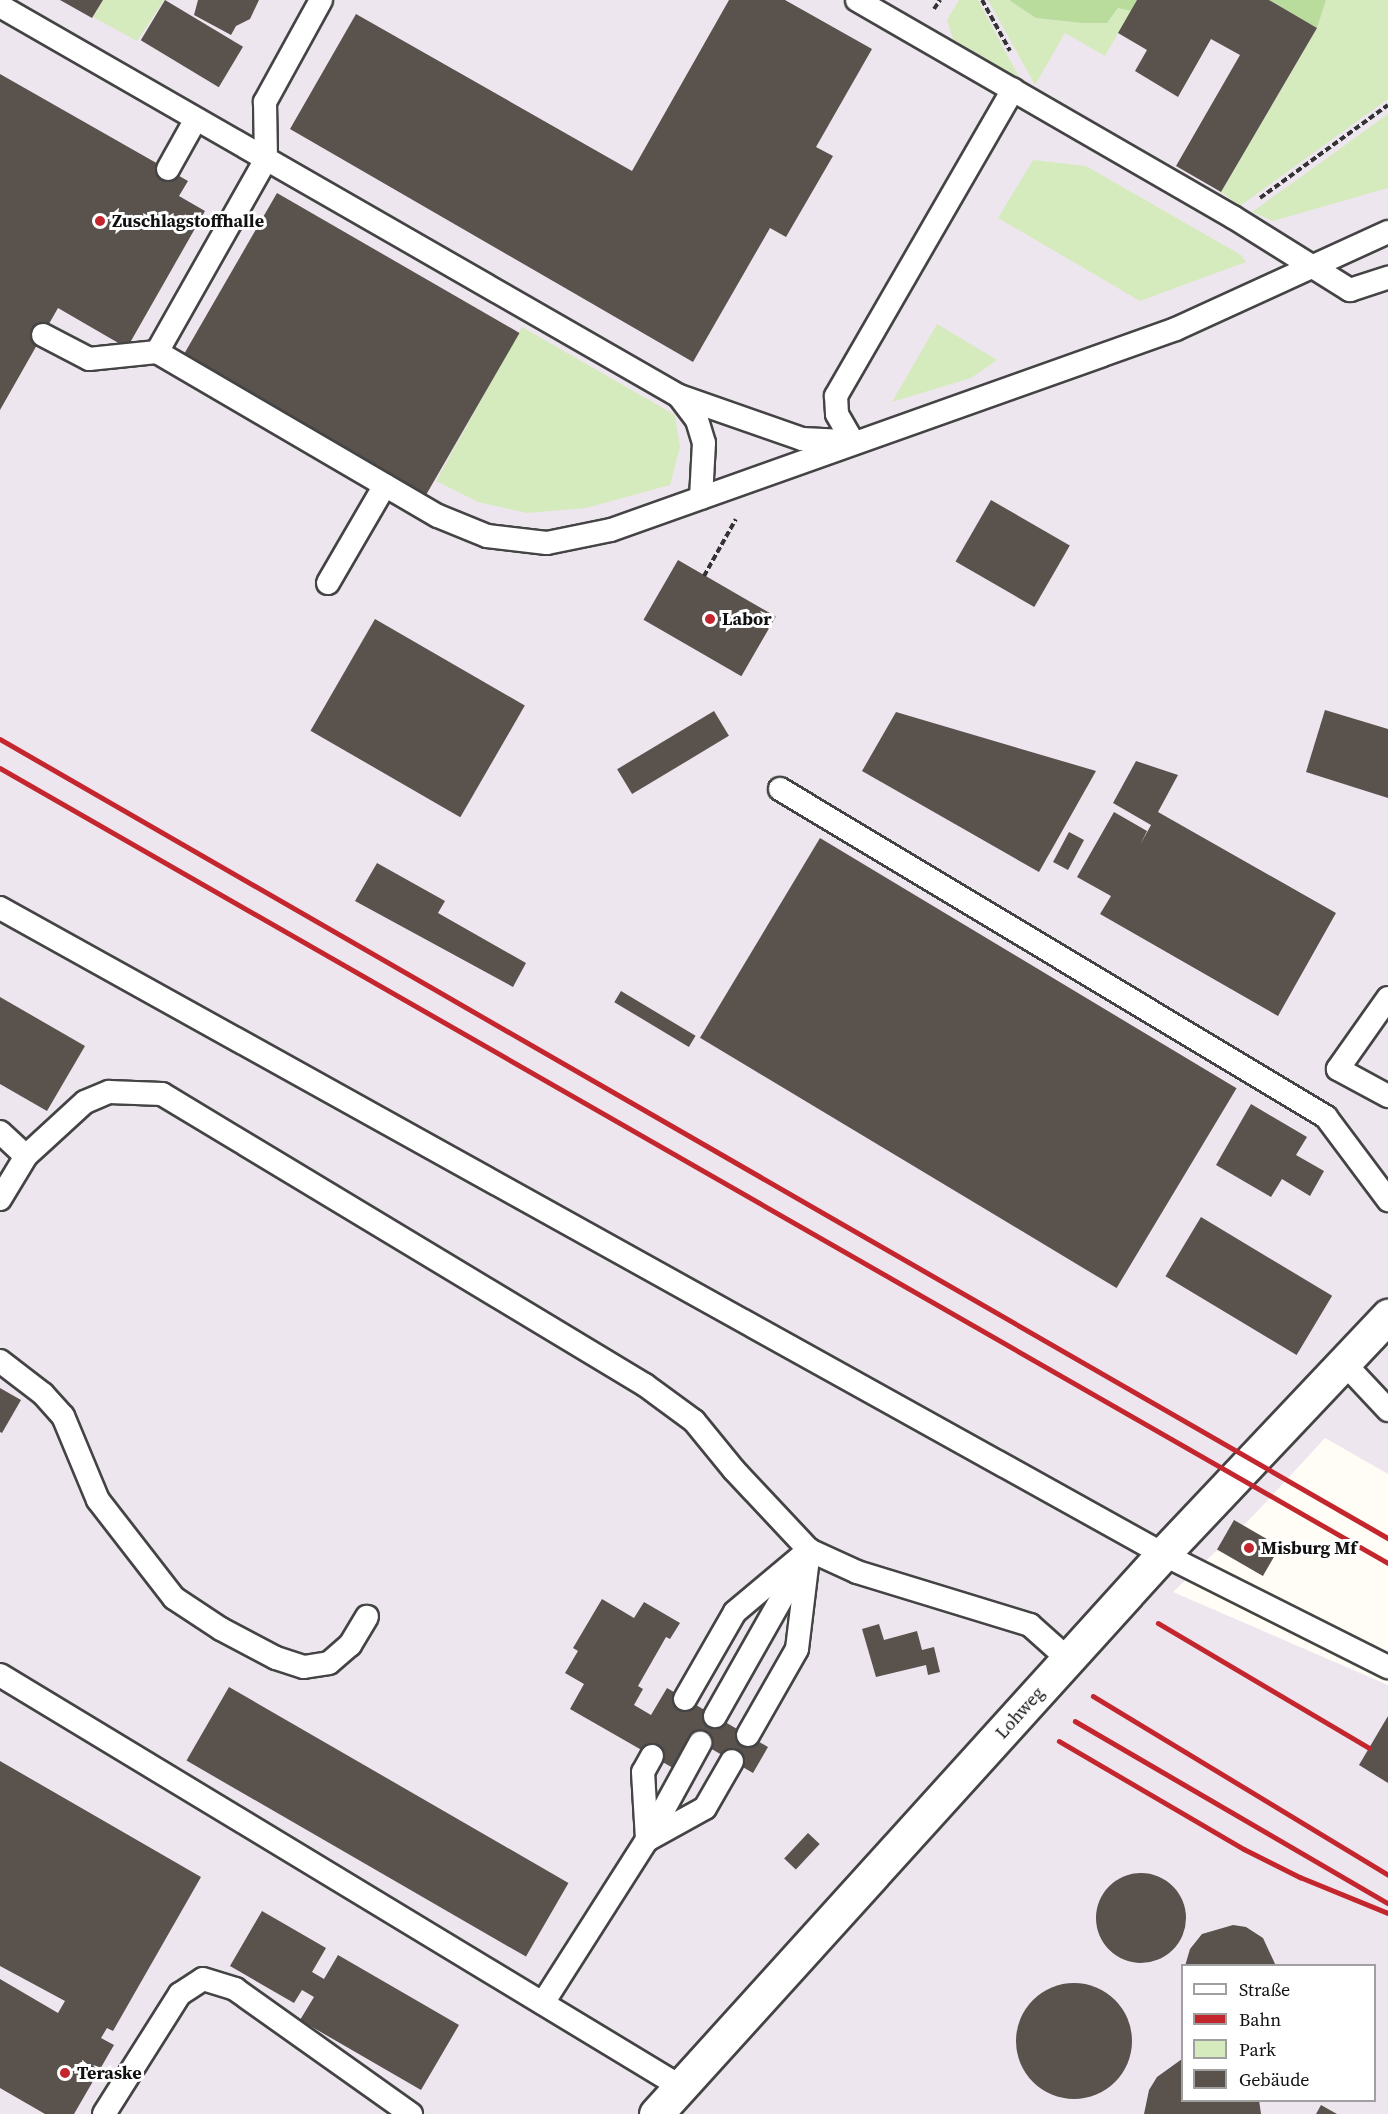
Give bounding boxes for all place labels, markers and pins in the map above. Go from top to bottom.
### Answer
place label: Zuschlagstoffhalle [112,210,264,232]
marker: Zuschlagstoffhalle [93,214,107,228]
place label: Labor [722,608,772,630]
marker: Labor [703,612,717,626]
place label: Misburg Mf [1261,1537,1357,1559]
marker: Misburg Mf [1242,1541,1256,1555]
place label: Teraske [77,2062,142,2084]
marker: Teraske [58,2066,72,2080]

